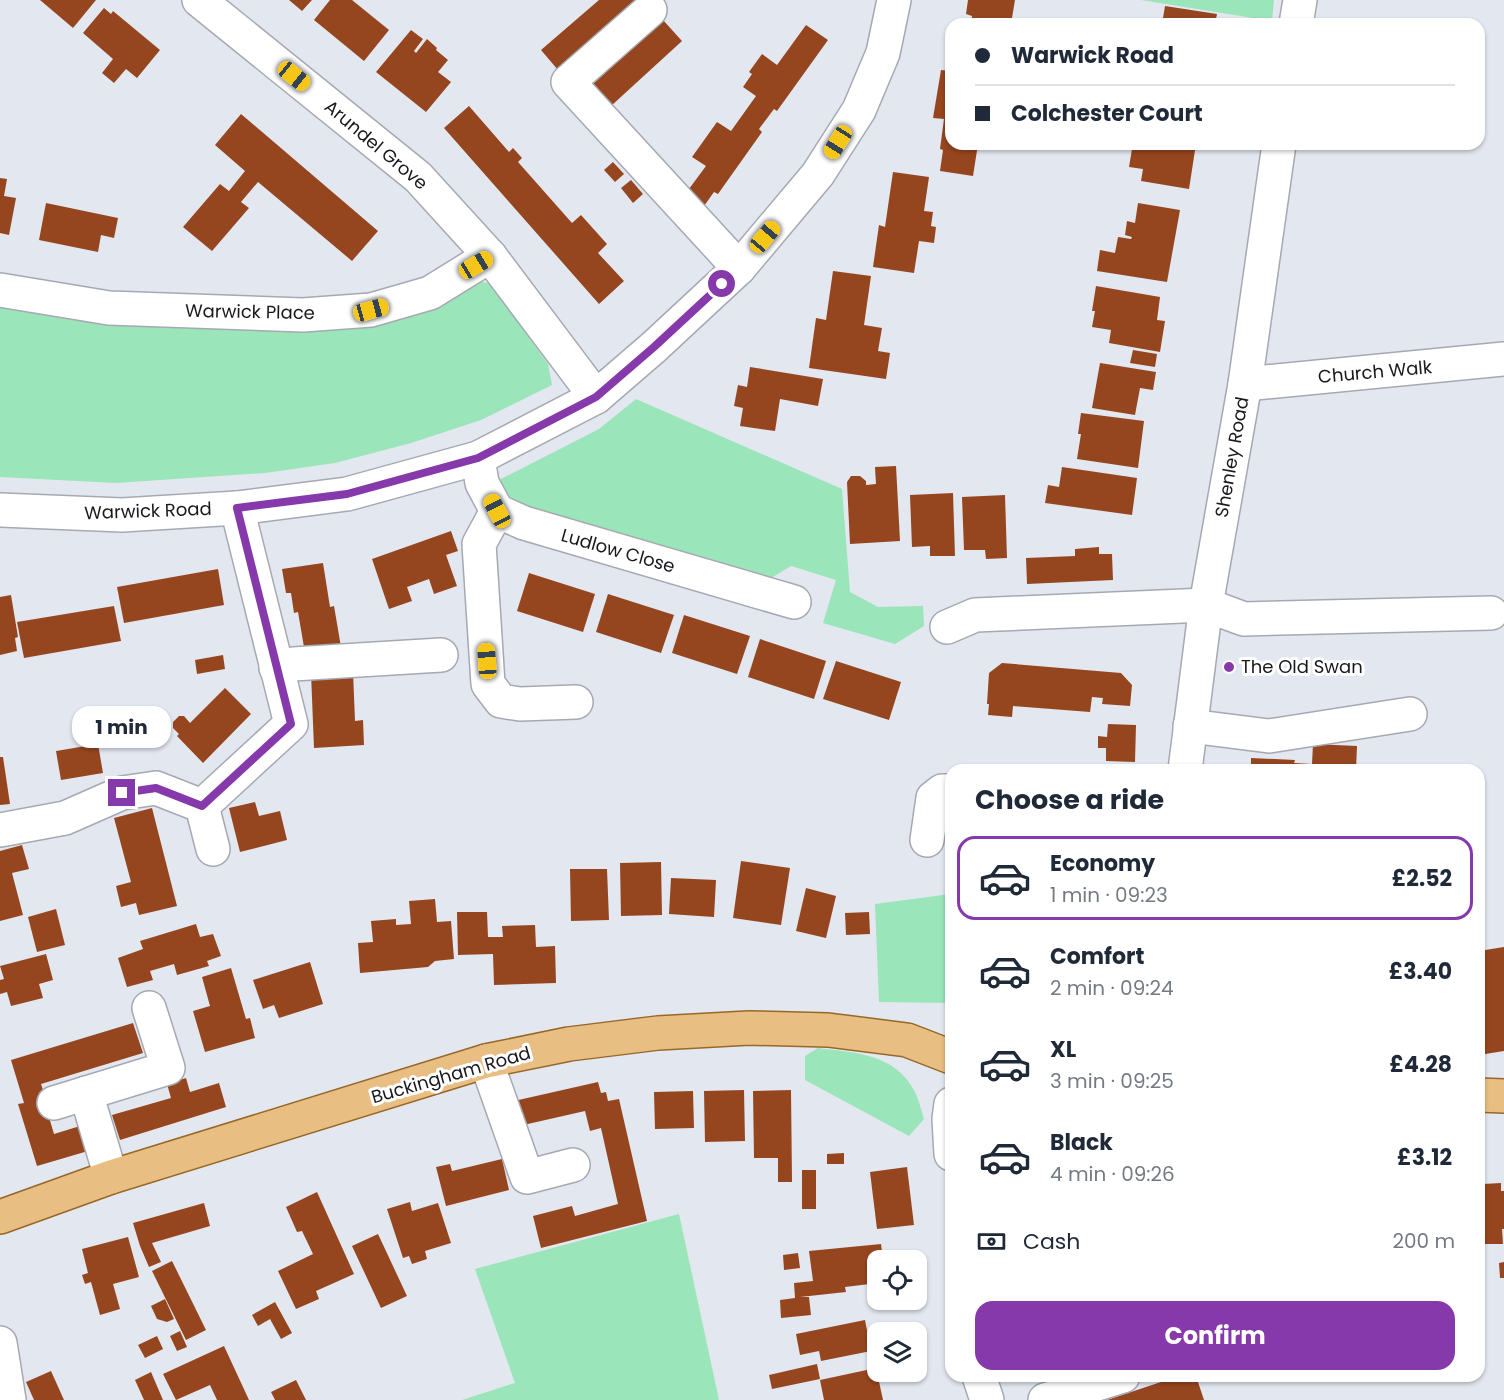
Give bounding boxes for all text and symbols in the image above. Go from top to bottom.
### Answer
text: Warwick Road [1011,40,1174,71]
car [274,58,314,94]
street label: Arundel Grove [319,94,433,195]
text: Colchester Court [1011,98,1203,129]
car [821,122,855,162]
car [747,217,783,257]
car [456,248,496,282]
route start [708,270,735,297]
car [351,297,391,323]
street label: Warwick Place [185,298,315,325]
street label: Church Walk [1317,354,1434,389]
street label: Shenley Road [1209,395,1254,519]
car [481,491,513,531]
street label: Warwick Road [84,496,212,525]
street label: Ludlow Close [558,522,678,579]
car [477,642,497,680]
place label: The Old Swan [1241,654,1363,679]
marker: The Old Swan [1222,660,1236,674]
callout: 1 min [72,706,172,748]
text: 1 min [95,713,148,741]
route end [108,779,135,806]
text: Choose a ride [975,781,1164,818]
text: Economy [1050,848,1155,879]
icon: car [978,851,1032,905]
text: £2.52 [1392,863,1452,894]
text: 1 min · 09:23 [1050,881,1168,909]
text: Comfort [1050,941,1144,972]
icon: car [978,944,1032,998]
text: £3.40 [1389,956,1452,987]
text: 2 min · 09:24 [1050,974,1174,1002]
text: XL [1050,1034,1076,1065]
icon: car [978,1037,1032,1091]
street label: Buckingham Road [368,1040,533,1109]
text: £4.28 [1389,1049,1452,1080]
text: 3 min · 09:25 [1050,1067,1174,1095]
text: Black [1050,1127,1113,1158]
icon: car [978,1130,1032,1184]
text: £3.12 [1397,1142,1452,1173]
text: 4 min · 09:26 [1050,1160,1175,1188]
icon: cash [975,1225,1008,1258]
text: Cash [1023,1226,1080,1257]
text: 200 m [1392,1227,1455,1255]
map controls [867,1250,927,1382]
button: locate [867,1250,927,1310]
button: Confirm [975,1301,1455,1370]
button: layers [867,1322,927,1382]

